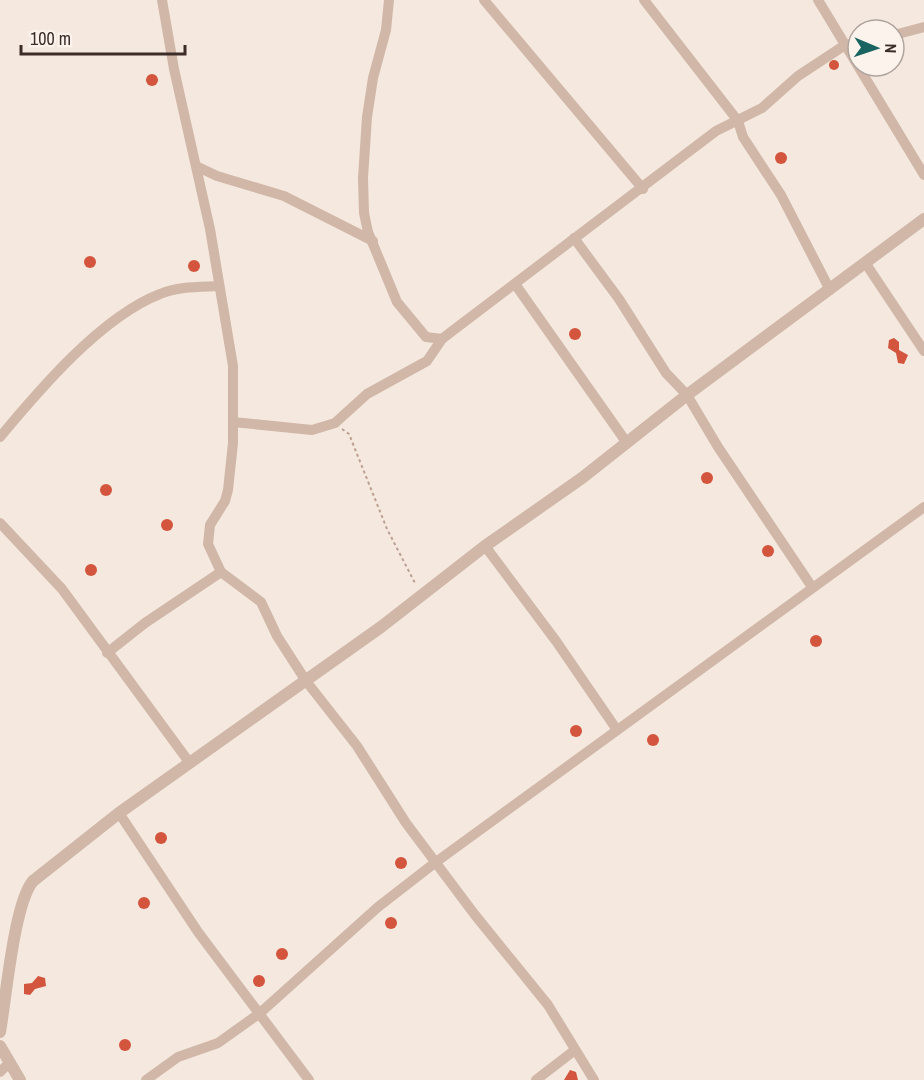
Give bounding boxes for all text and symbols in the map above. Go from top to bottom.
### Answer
scale bar [21,18,184,56]
north arrow [846,18,906,78]
text: 100 m [30,26,71,51]
text: N [880,43,902,54]

